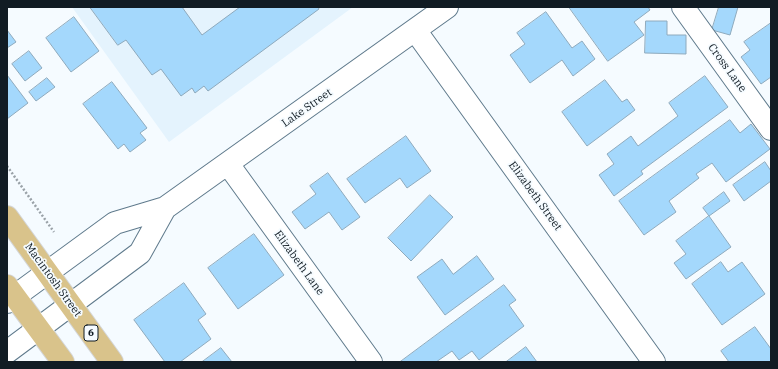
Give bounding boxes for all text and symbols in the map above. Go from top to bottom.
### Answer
street label: Cross Lane [705,41,749,95]
street label: Lake Street [279,86,335,130]
street label: Elizabeth Street [506,159,564,233]
street label: Elizabeth Lane [271,228,327,298]
street label: Macintosh Street [22,241,84,319]
road number: 6 [84,325,98,341]

